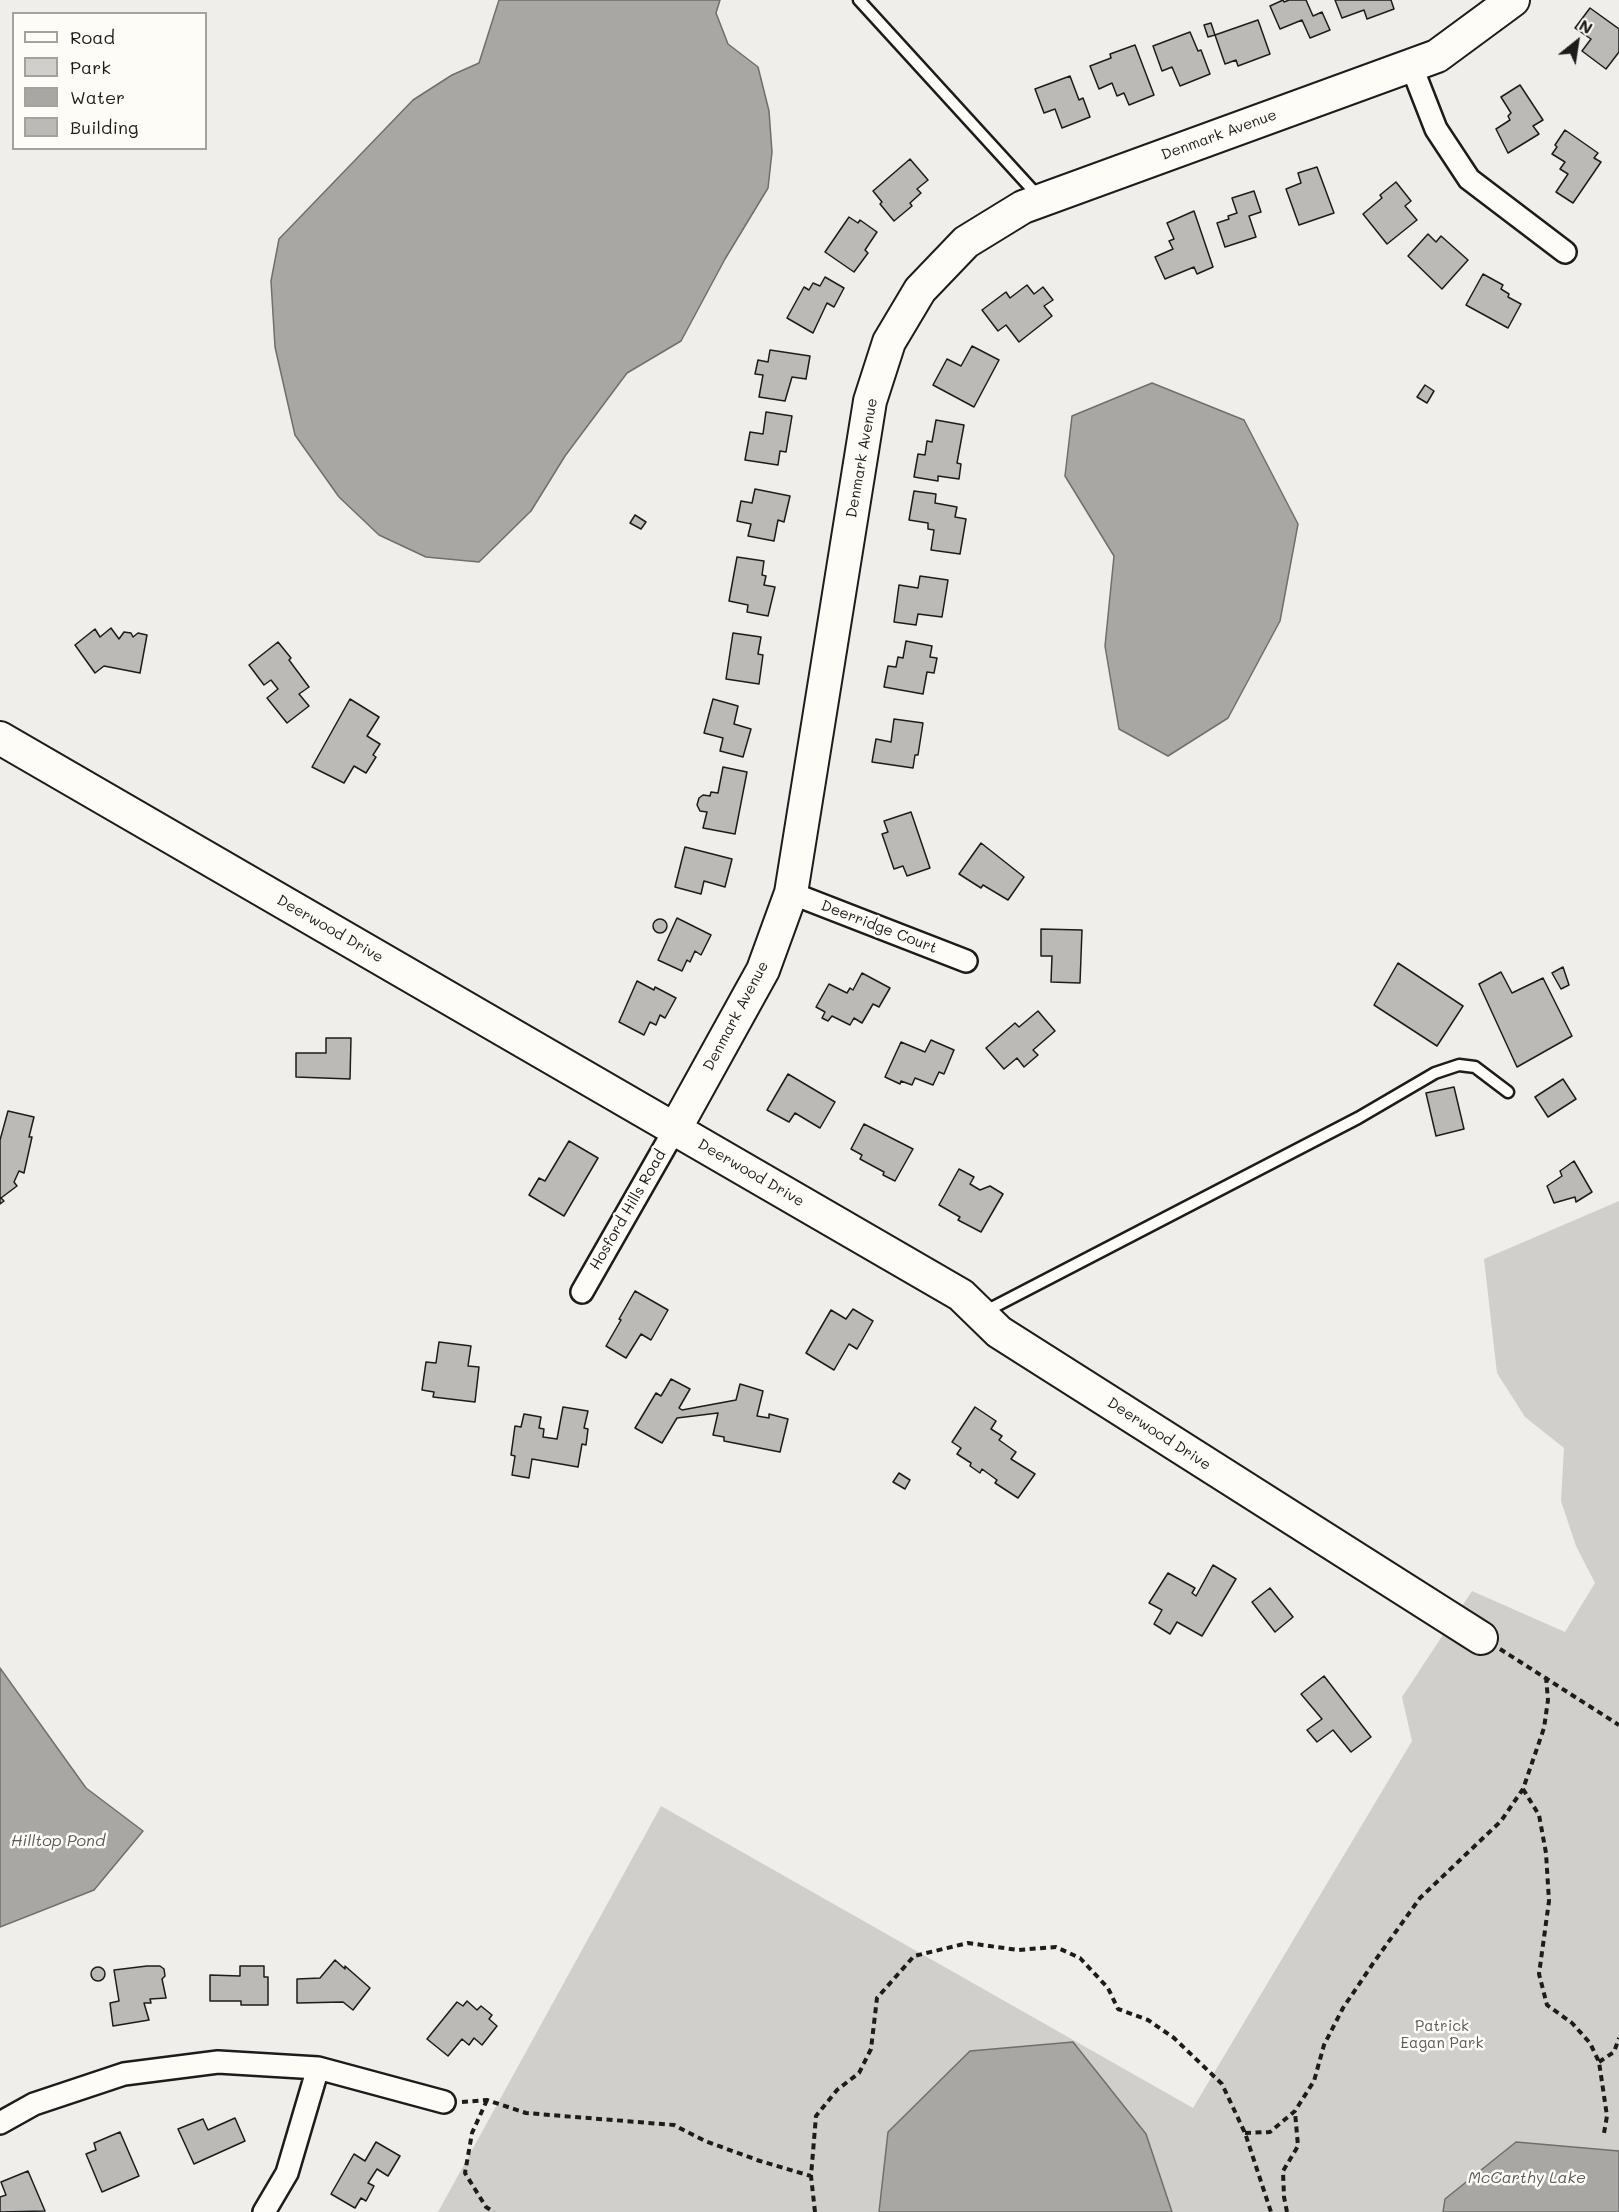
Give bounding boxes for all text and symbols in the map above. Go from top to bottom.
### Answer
legend [12,12,207,150]
north arrow [1547,12,1607,72]
text: N [1576,14,1597,38]
text: Road [70,25,115,49]
text: Park [70,55,111,79]
text: Water [70,85,125,109]
street label: Denmark Avenue [1159,106,1279,164]
text: Building [70,115,138,139]
street label: Denmark Avenue [843,397,881,519]
street label: Deerwood Drive [274,891,386,967]
street label: Deerridge Court [818,897,940,957]
street label: Denmark Avenue [700,958,772,1074]
street label: Deerwood Drive [695,1135,807,1211]
street label: Hosford Hills Road [586,1147,670,1273]
street label: Deerwood Drive [1104,1394,1214,1474]
water label: Hilltop Pond [11,1831,105,1851]
park label: Patrick Eagan Park [1400,2017,1484,2052]
water label: McCarthy Lake [1468,2168,1586,2188]

